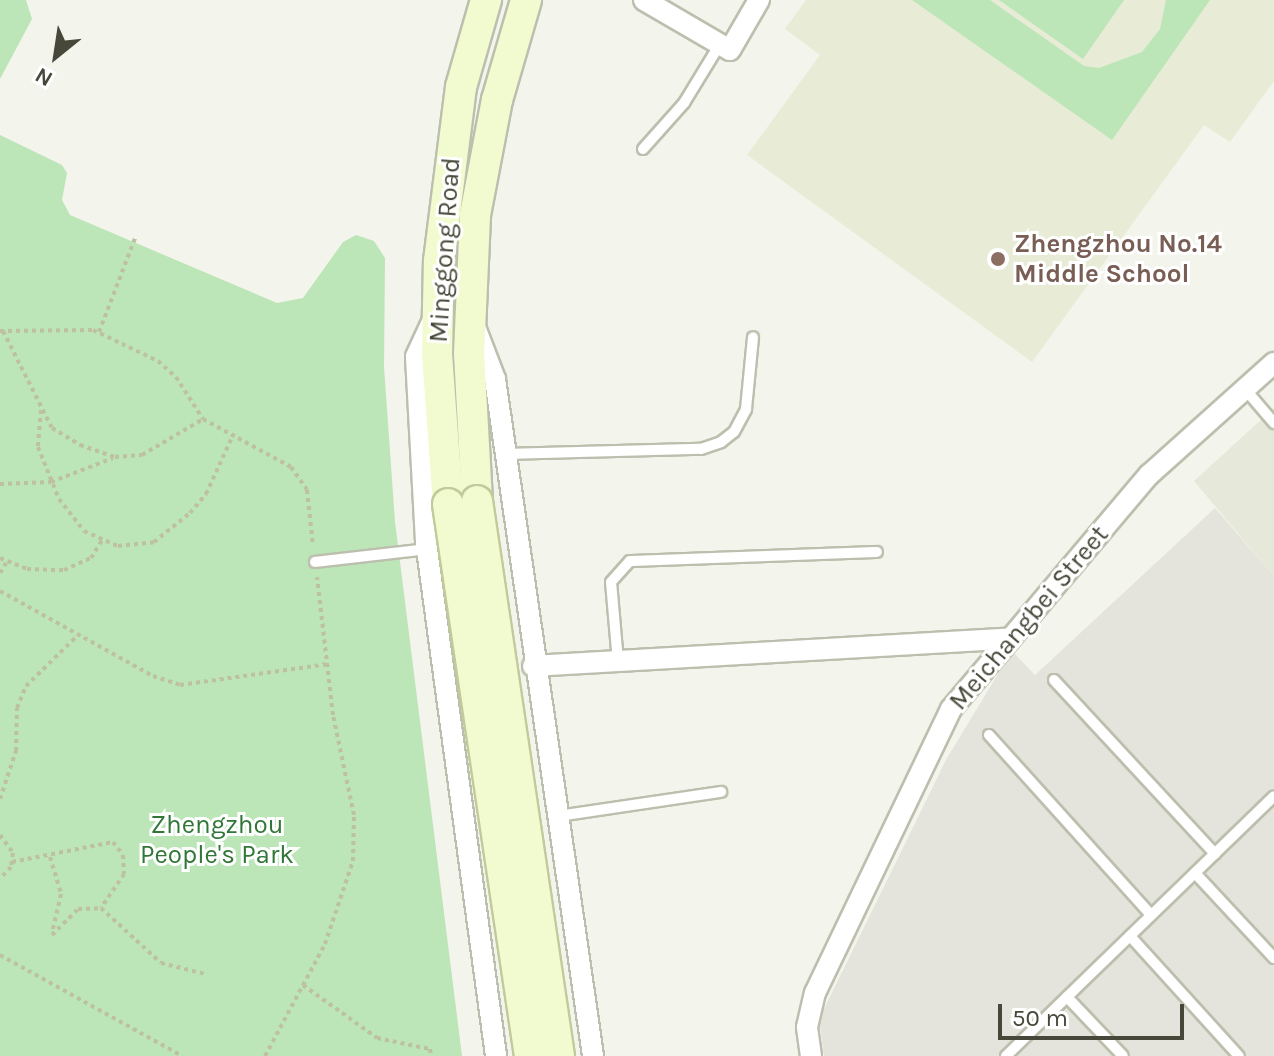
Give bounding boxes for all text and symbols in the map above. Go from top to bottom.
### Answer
north arrow [16,16,96,96]
text: N [31,62,57,92]
street label: Minggong Road [423,156,467,344]
place label: Zhengzhou No.14 Middle School [1014,228,1222,290]
marker: Zhengzhou No.14 Middle School [989,250,1007,268]
street label: Meichangbei Street [943,520,1115,716]
park label: Zhengzhou People's Park [140,809,294,870]
scale bar [1002,988,1188,1038]
text: 50 m [1012,1004,1068,1032]

